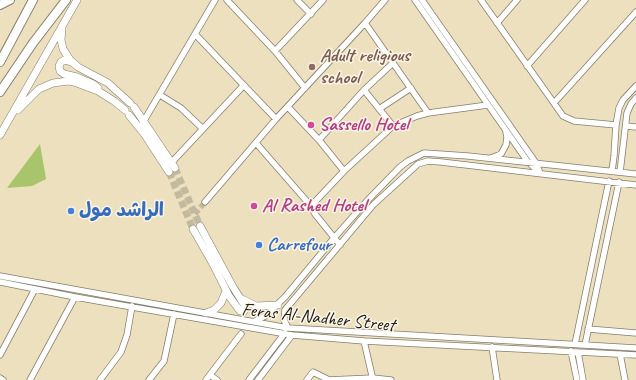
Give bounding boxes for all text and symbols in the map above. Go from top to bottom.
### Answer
place label: Adult religious school [320,45,410,89]
marker: Adult religious school [307,62,317,72]
place label: Sassello Hotel [319,114,408,136]
marker: Sassello Hotel [306,120,316,130]
place label: Al Rashed Hotel [262,195,366,217]
place label: الراشد مول [79,200,164,222]
marker: Al Rashed Hotel [249,201,259,211]
marker: الراشد مول [66,206,76,216]
place label: Carrefour [267,234,331,256]
marker: Carrefour [254,240,264,250]
street label: Feras Al-Nadher Street [240,299,396,337]

